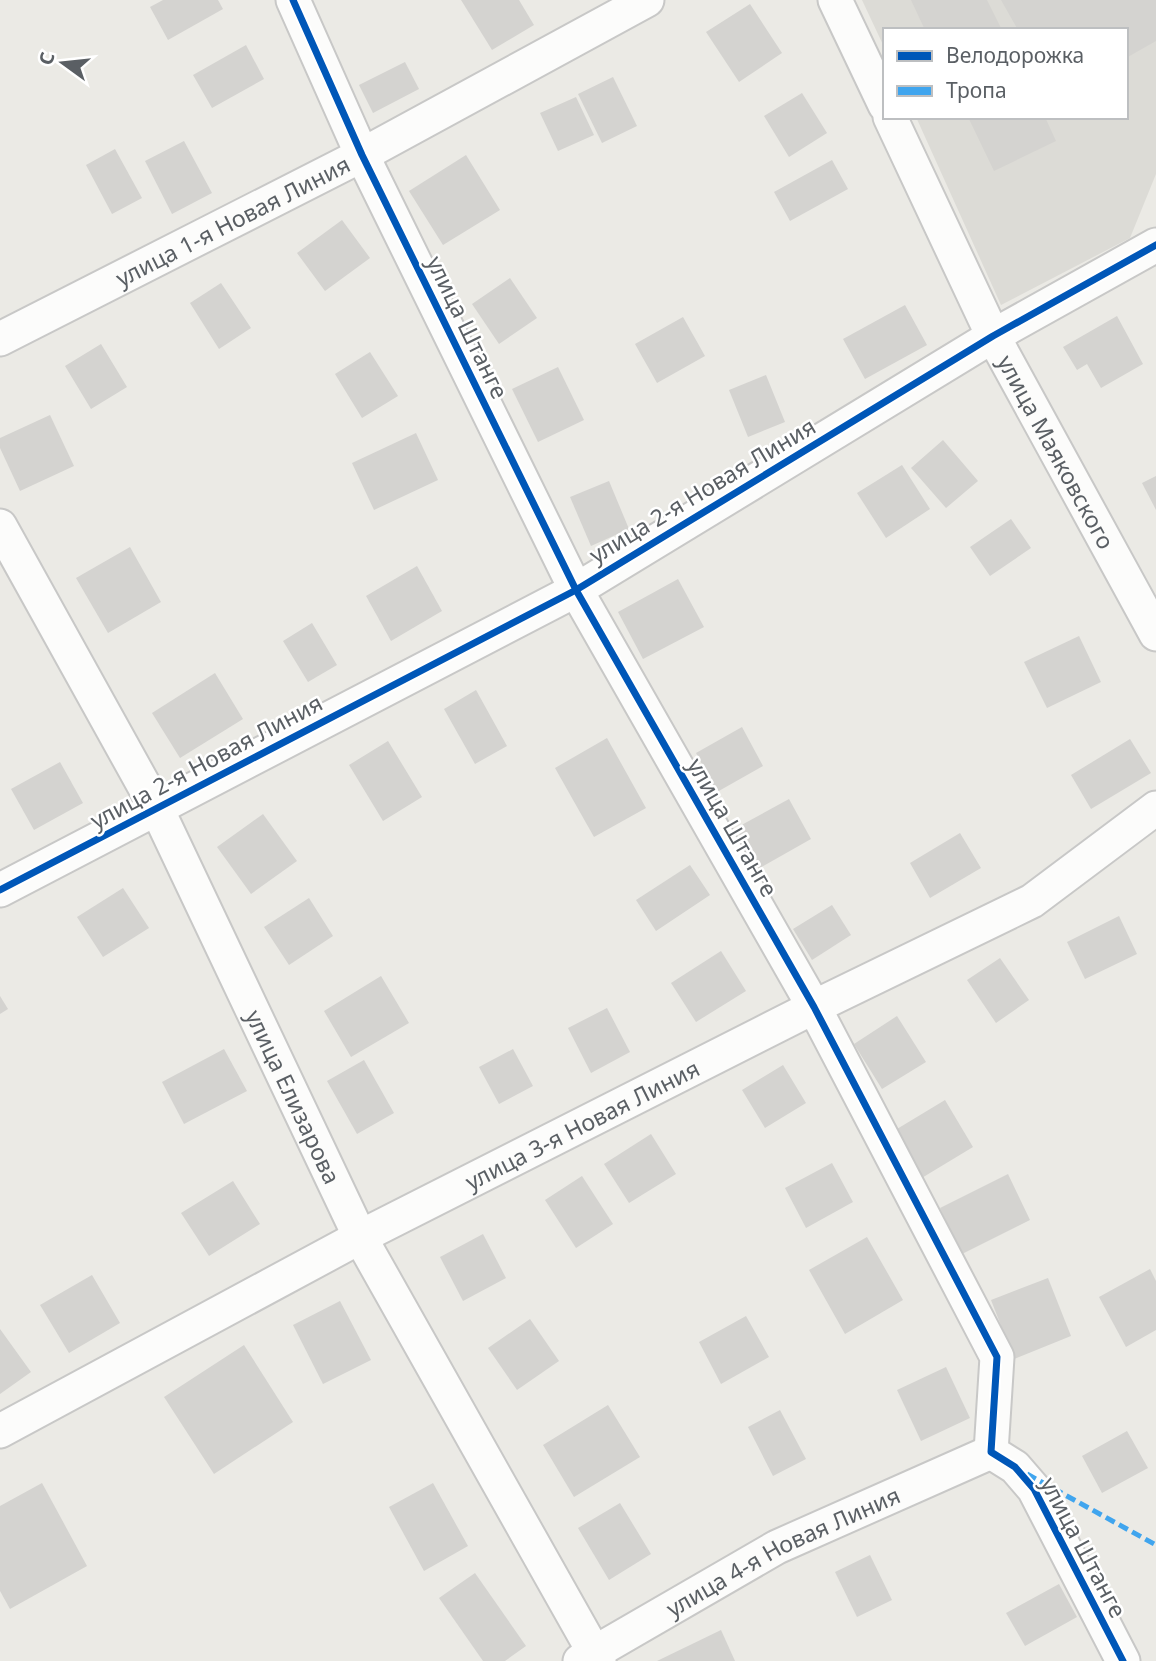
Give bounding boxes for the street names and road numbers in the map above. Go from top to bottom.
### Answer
street label: улица 1-я Новая Линия [110,148,355,294]
street label: улица Штанге [420,250,516,404]
street label: улица Маяковского [990,349,1122,555]
street label: улица 2-я Новая Линия [583,410,821,570]
street label: улица 2-я Новая Линия [84,686,328,836]
street label: улица Штанге [680,752,786,902]
street label: улица Елизарова [238,1004,348,1189]
street label: улица 3-я Новая Линия [459,1052,705,1197]
street label: улица Штанге [1033,1471,1135,1623]
street label: улица 4-я Новая Линия [660,1478,905,1624]

